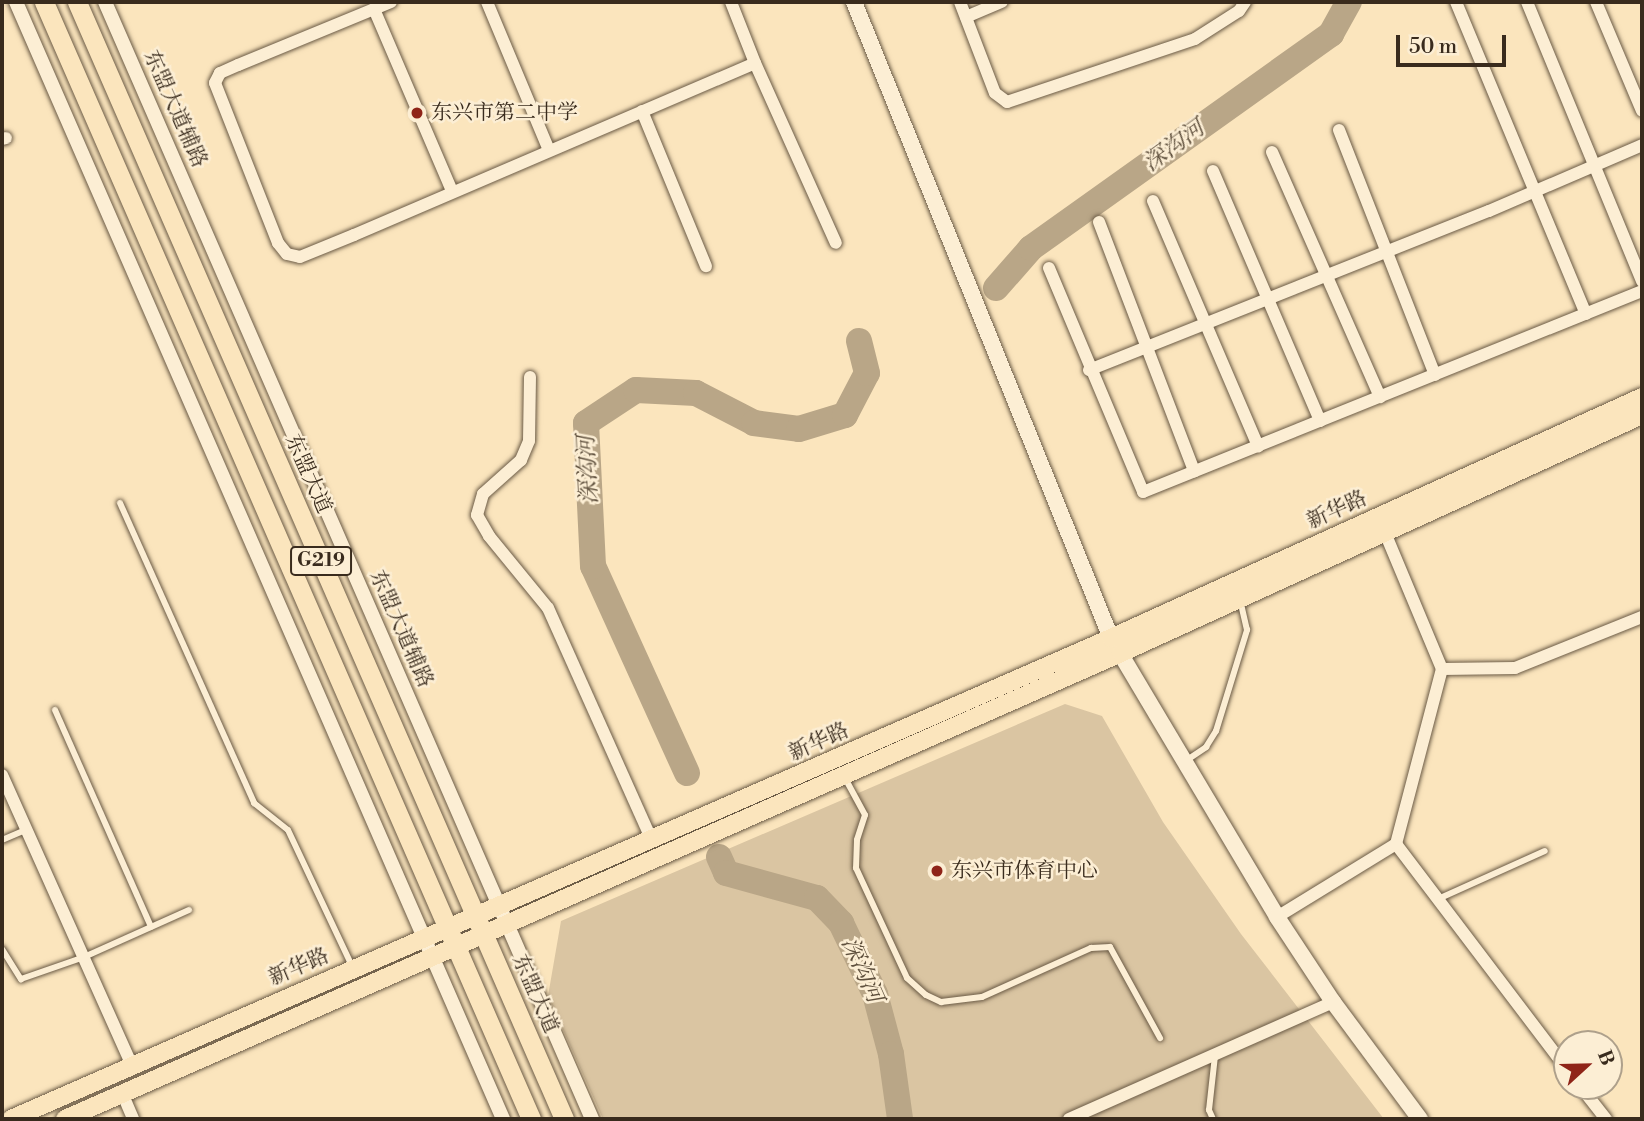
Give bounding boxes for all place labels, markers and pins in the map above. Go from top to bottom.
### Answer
place label: 东兴市第二中学 [431,100,578,126]
marker: 东兴市第二中学 [409,105,425,121]
place label: 东兴市体育中心 [951,858,1098,884]
marker: 东兴市体育中心 [929,863,945,879]

